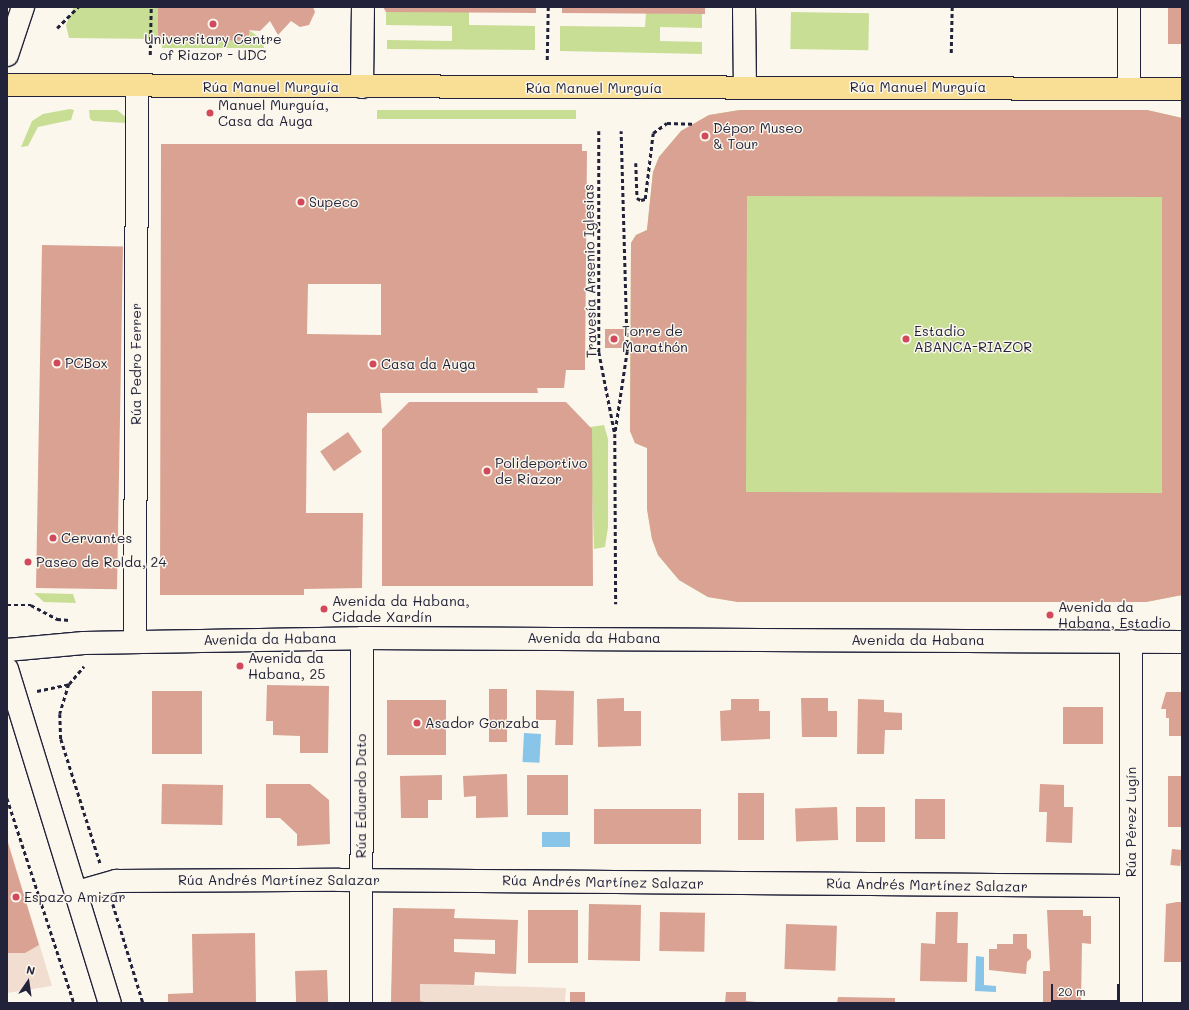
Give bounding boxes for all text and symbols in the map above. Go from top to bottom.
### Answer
marker: Universitary Centre of Riazor - UDC [208,19,218,29]
place label: Universitary Centre of Riazor - UDC [144,31,282,64]
street label: Rúa Manuel Murguía [203,79,339,95]
street label: Rúa Manuel Murguía [850,79,986,95]
street label: Rúa Manuel Murguía [526,80,662,96]
place label: Manuel Murguía, Casa da Auga [218,97,329,130]
marker: Manuel Murguía, Casa da Auga [205,108,215,118]
place label: Dépor Museo & Tour [713,120,802,152]
marker: Dépor Museo & Tour [700,131,710,141]
street label: Travesía Arsenio Iglesias [580,184,600,358]
place label: Supeco [309,194,358,210]
marker: Supeco [296,197,306,207]
street label: Rúa Pedro Ferrer [128,303,144,425]
place label: Torre de Marathón [622,323,688,356]
place label: Estadio ABANCA-RIAZOR [914,323,1032,356]
marker: Torre de Marathón [609,334,619,344]
marker: Estadio ABANCA-RIAZOR [901,334,911,344]
place label: PCBox [65,355,108,371]
place label: Casa da Auga [381,356,476,372]
marker: PCBox [52,358,62,368]
marker: Casa da Auga [368,359,378,369]
place label: Polideportivo de Riazor [495,455,587,488]
marker: Polideportivo de Riazor [482,466,492,476]
place label: Cervantes [61,530,132,546]
marker: Cervantes [48,533,58,543]
place label: Paseo de Rolda, 24 [36,554,167,570]
marker: Paseo de Rolda, 24 [23,557,33,567]
place label: Avenida da Habana, Cidade Xardín [332,593,470,626]
place label: Avenida da Habana, Estadio [1058,599,1171,632]
marker: Avenida da Habana, Cidade Xardín [319,604,329,614]
marker: Avenida da Habana, Estadio [1045,610,1055,620]
street label: Avenida da Habana [203,629,337,649]
street label: Avenida da Habana [527,630,661,646]
street label: Avenida da Habana [851,632,985,648]
place label: Avenida da Habana, 25 [248,650,325,682]
marker: Avenida da Habana, 25 [235,661,245,671]
place label: Asador Gonzaba [425,715,539,731]
marker: Asador Gonzaba [412,718,422,728]
street label: Rúa Eduardo Dato [353,734,369,858]
street label: Rúa Pérez Lugín [1123,767,1139,877]
street label: Rúa Andrés Martínez Salazar [178,872,380,888]
street label: Rúa Andrés Martínez Salazar [502,872,704,892]
street label: Rúa Andrés Martínez Salazar [826,875,1028,895]
place label: Espazo Amizar [24,889,125,905]
marker: Espazo Amizar [11,892,21,902]
north arrow [8,962,48,1002]
text: N [25,962,37,978]
scale bar [1053,976,1121,1002]
text: 20 m [1058,983,1086,999]

